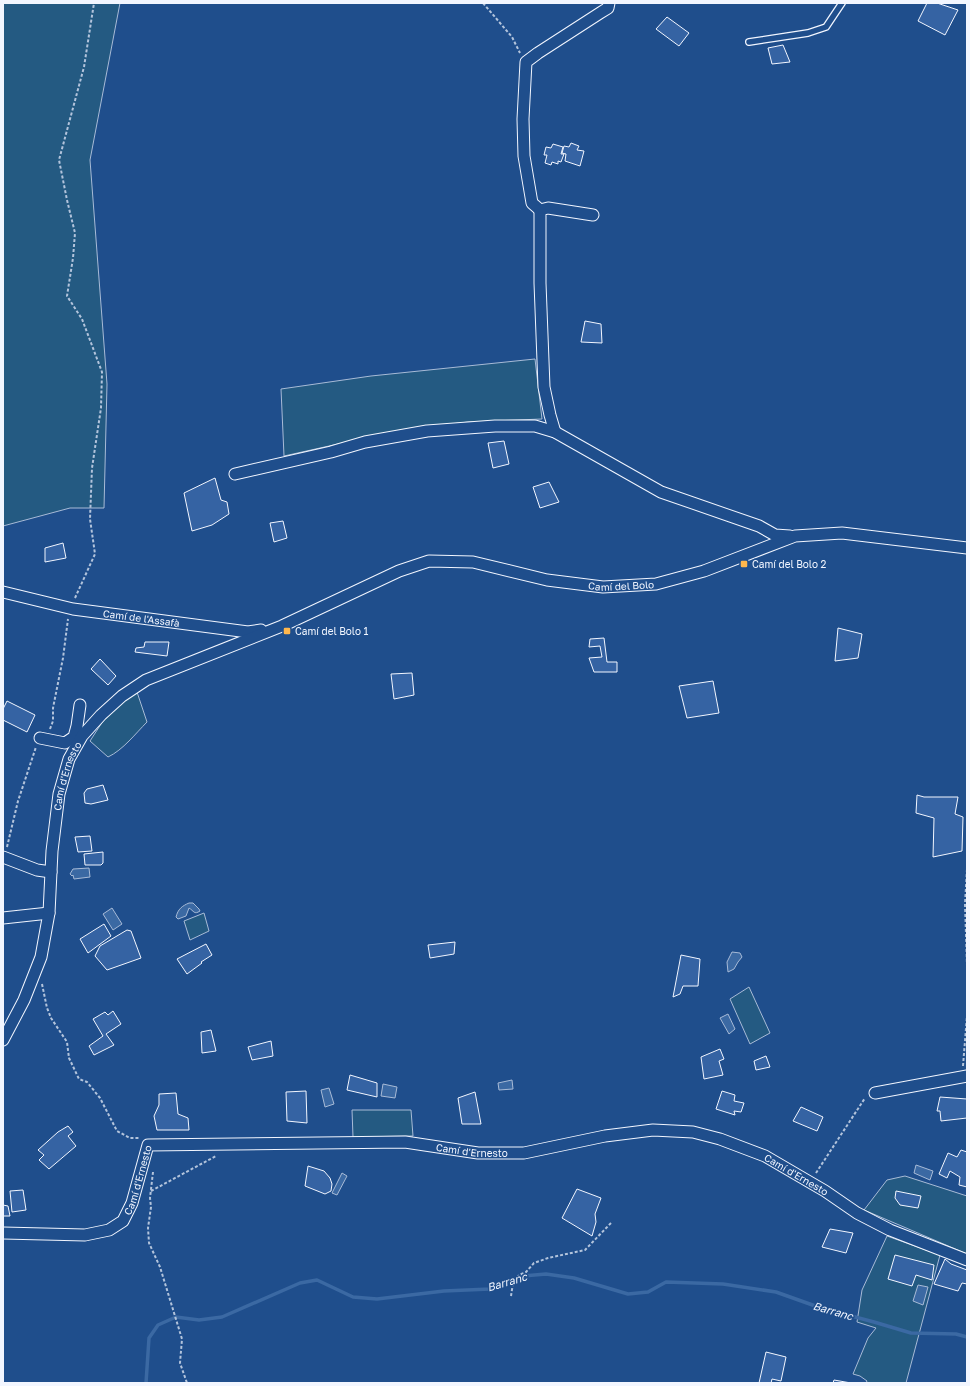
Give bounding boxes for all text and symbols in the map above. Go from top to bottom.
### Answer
place label: Camí del Bolo 2 [752,558,826,570]
marker: Camí del Bolo 2 [739,559,749,569]
street label: Camí del Bolo [588,578,654,593]
street label: Camí de l'Assafà [102,607,180,629]
place label: Camí del Bolo 1 [295,625,368,637]
marker: Camí del Bolo 1 [282,626,292,636]
street label: Camí d'Ernesto [51,739,84,811]
street label: Camí d'Ernesto [435,1141,508,1159]
street label: Camí d'Ernesto [121,1144,154,1217]
street label: Camí d'Ernesto [762,1151,831,1198]
water label: Barranc [485,1269,529,1293]
water label: Barranc [812,1299,856,1323]

